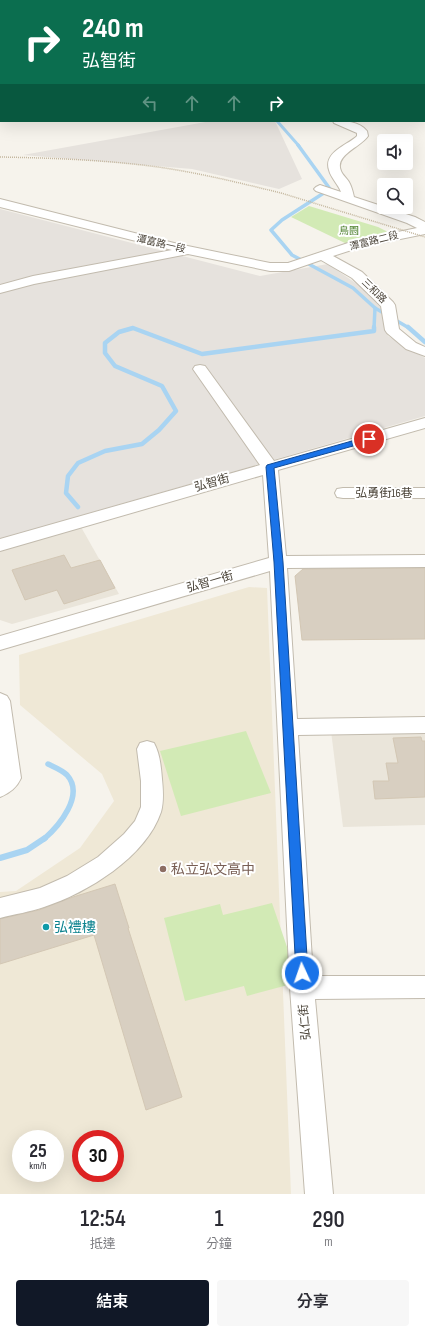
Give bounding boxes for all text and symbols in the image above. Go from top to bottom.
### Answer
text: 240 m [82,12,143,45]
icon: right [16,16,68,68]
text: 弘智街 [82,51,136,72]
icon: left [139,92,161,114]
icon: ahead [181,92,203,114]
icon: ahead [223,92,245,114]
icon: right [265,92,287,114]
map controls [377,134,413,214]
button: sound [377,134,413,170]
button: search [377,178,413,214]
park label: 鳥園 [339,225,359,237]
street label: 潭富路二段 [348,229,400,253]
street label: 潭富路一段 [135,233,187,255]
street label: 三和路 [359,276,389,306]
pin [352,422,386,456]
icon: arrive [358,428,380,450]
street label: 弘智街 [193,471,231,495]
street label: 弘勇街16巷 [355,486,413,501]
street label: 弘智一街 [185,568,235,596]
place label: 私立弘文高中 [171,861,255,878]
marker: 私立弘文高中 [158,864,168,874]
place label: 弘禮樓 [54,919,96,936]
marker: 弘禮樓 [41,922,51,932]
position arrow [281,952,323,994]
street label: 弘仁街 [296,1003,314,1041]
speed limit sign: 30 [72,1130,124,1182]
text: 25 [29,1139,47,1163]
text: km/h [29,1160,47,1172]
text: 12:54 [80,1204,126,1233]
text: 1 [215,1204,223,1233]
text: 290 [312,1205,345,1234]
text: m [324,1234,333,1250]
text: 抵達 [90,1236,116,1252]
text: 分鐘 [206,1236,232,1252]
button: 結束 [16,1280,209,1326]
button: 分享 [217,1280,409,1326]

